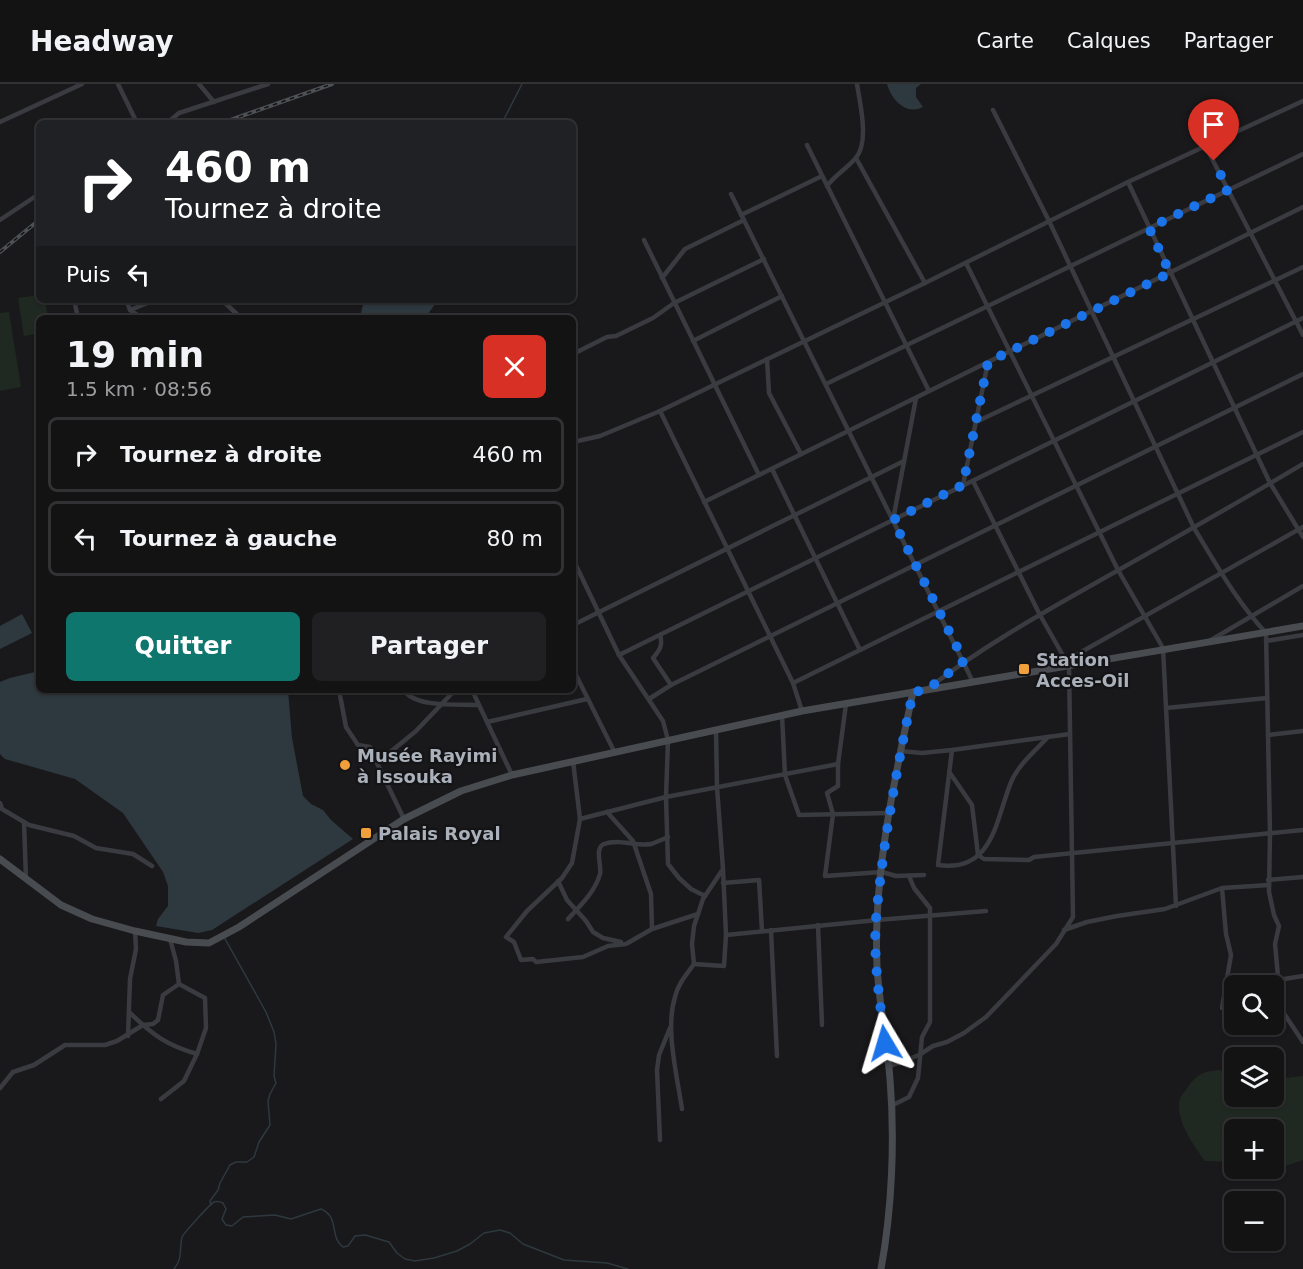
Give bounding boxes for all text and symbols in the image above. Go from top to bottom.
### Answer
text: Headway [30,25,174,58]
text: Carte [977,29,1034,53]
text: Calques [1067,29,1151,53]
text: Partager [1184,29,1273,53]
pin [1188,99,1239,161]
icon: arrive [1197,108,1230,141]
text: 460 m [165,143,311,192]
icon: right [66,144,144,222]
text: Tournez à droite [165,193,382,224]
icon: left [122,258,155,291]
text: Puis [66,262,110,287]
text: 19 min [66,334,204,375]
button: close [483,335,546,398]
text: 1.5 km · 08:56 [66,377,212,401]
icon: right [69,438,102,471]
text: Tournez à droite [120,442,322,467]
text: 460 m [473,442,543,467]
icon: left [69,522,102,555]
text: Tournez à gauche [120,526,337,551]
text: 80 m [487,526,543,551]
button: Quitter [66,612,300,681]
button: Partager [312,612,546,681]
place label: Station Acces-Oil [1036,649,1129,691]
marker: Station Acces-Oil [1017,662,1031,676]
place label: Musée Rayimi à Issouka [357,745,497,787]
marker: Musée Rayimi à Issouka [338,758,352,772]
place label: Palais Royal [378,823,501,844]
marker: Palais Royal [359,826,373,840]
map controls [1224,975,1284,1251]
button: search [1224,975,1284,1035]
position arrow [853,1011,917,1075]
button: layers [1224,1047,1284,1107]
button: + [1224,1119,1284,1179]
button: − [1224,1191,1284,1251]

